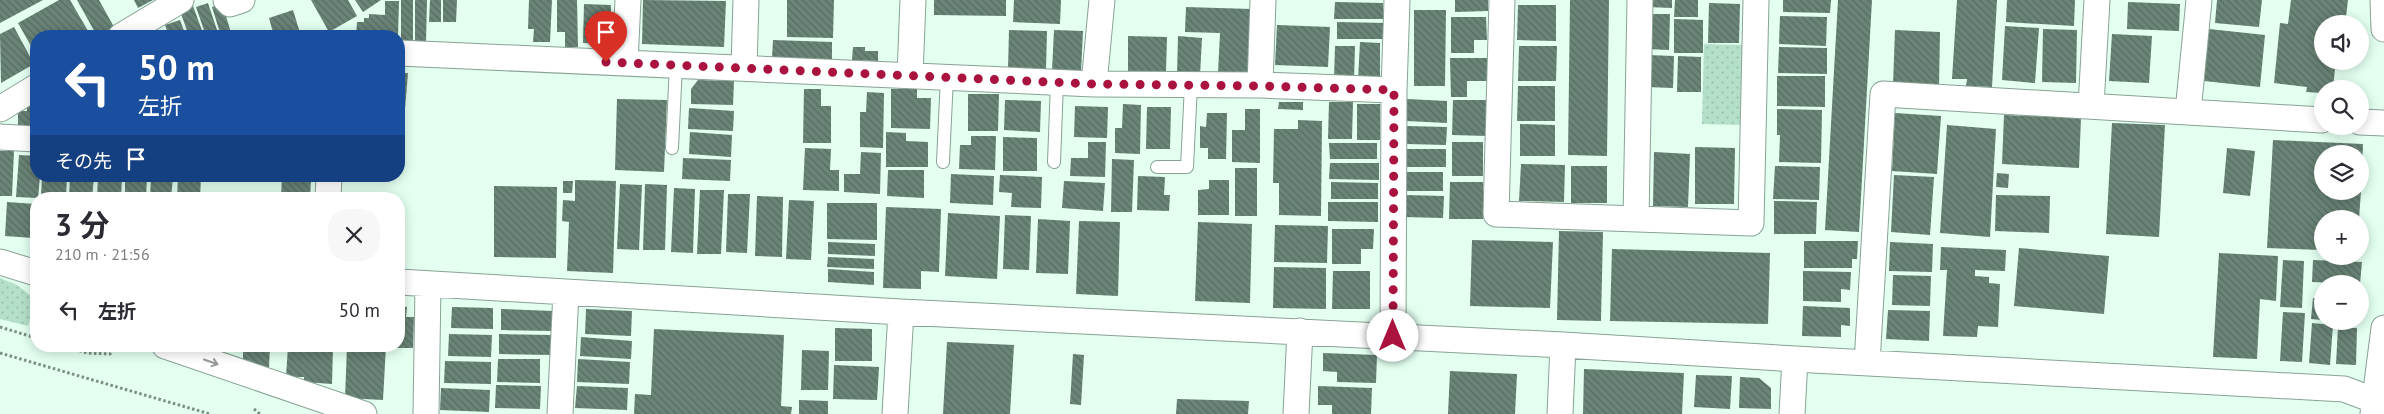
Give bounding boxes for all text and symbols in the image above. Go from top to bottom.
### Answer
pin [585,11,627,62]
map controls [2314,15,2369,330]
button: sound [2314,15,2369,70]
icon: arrive [592,18,620,46]
text: 50 m [138,44,215,90]
icon: left [55,50,120,115]
button: search [2314,80,2369,135]
text: 左折 [138,92,182,120]
icon: arrive [122,145,150,173]
button: layers [2314,145,2369,200]
text: その先 [55,149,112,173]
text: 3 分 [55,205,110,244]
button: close [328,209,380,261]
button: + [2314,210,2369,265]
text: 210 m · 21:56 [55,244,150,264]
button: − [2314,275,2369,330]
icon: left [55,296,83,324]
text: 50 m [339,298,380,322]
text: 左折 [98,299,136,323]
position arrow [1366,309,1418,361]
one-way arrow [203,358,218,367]

